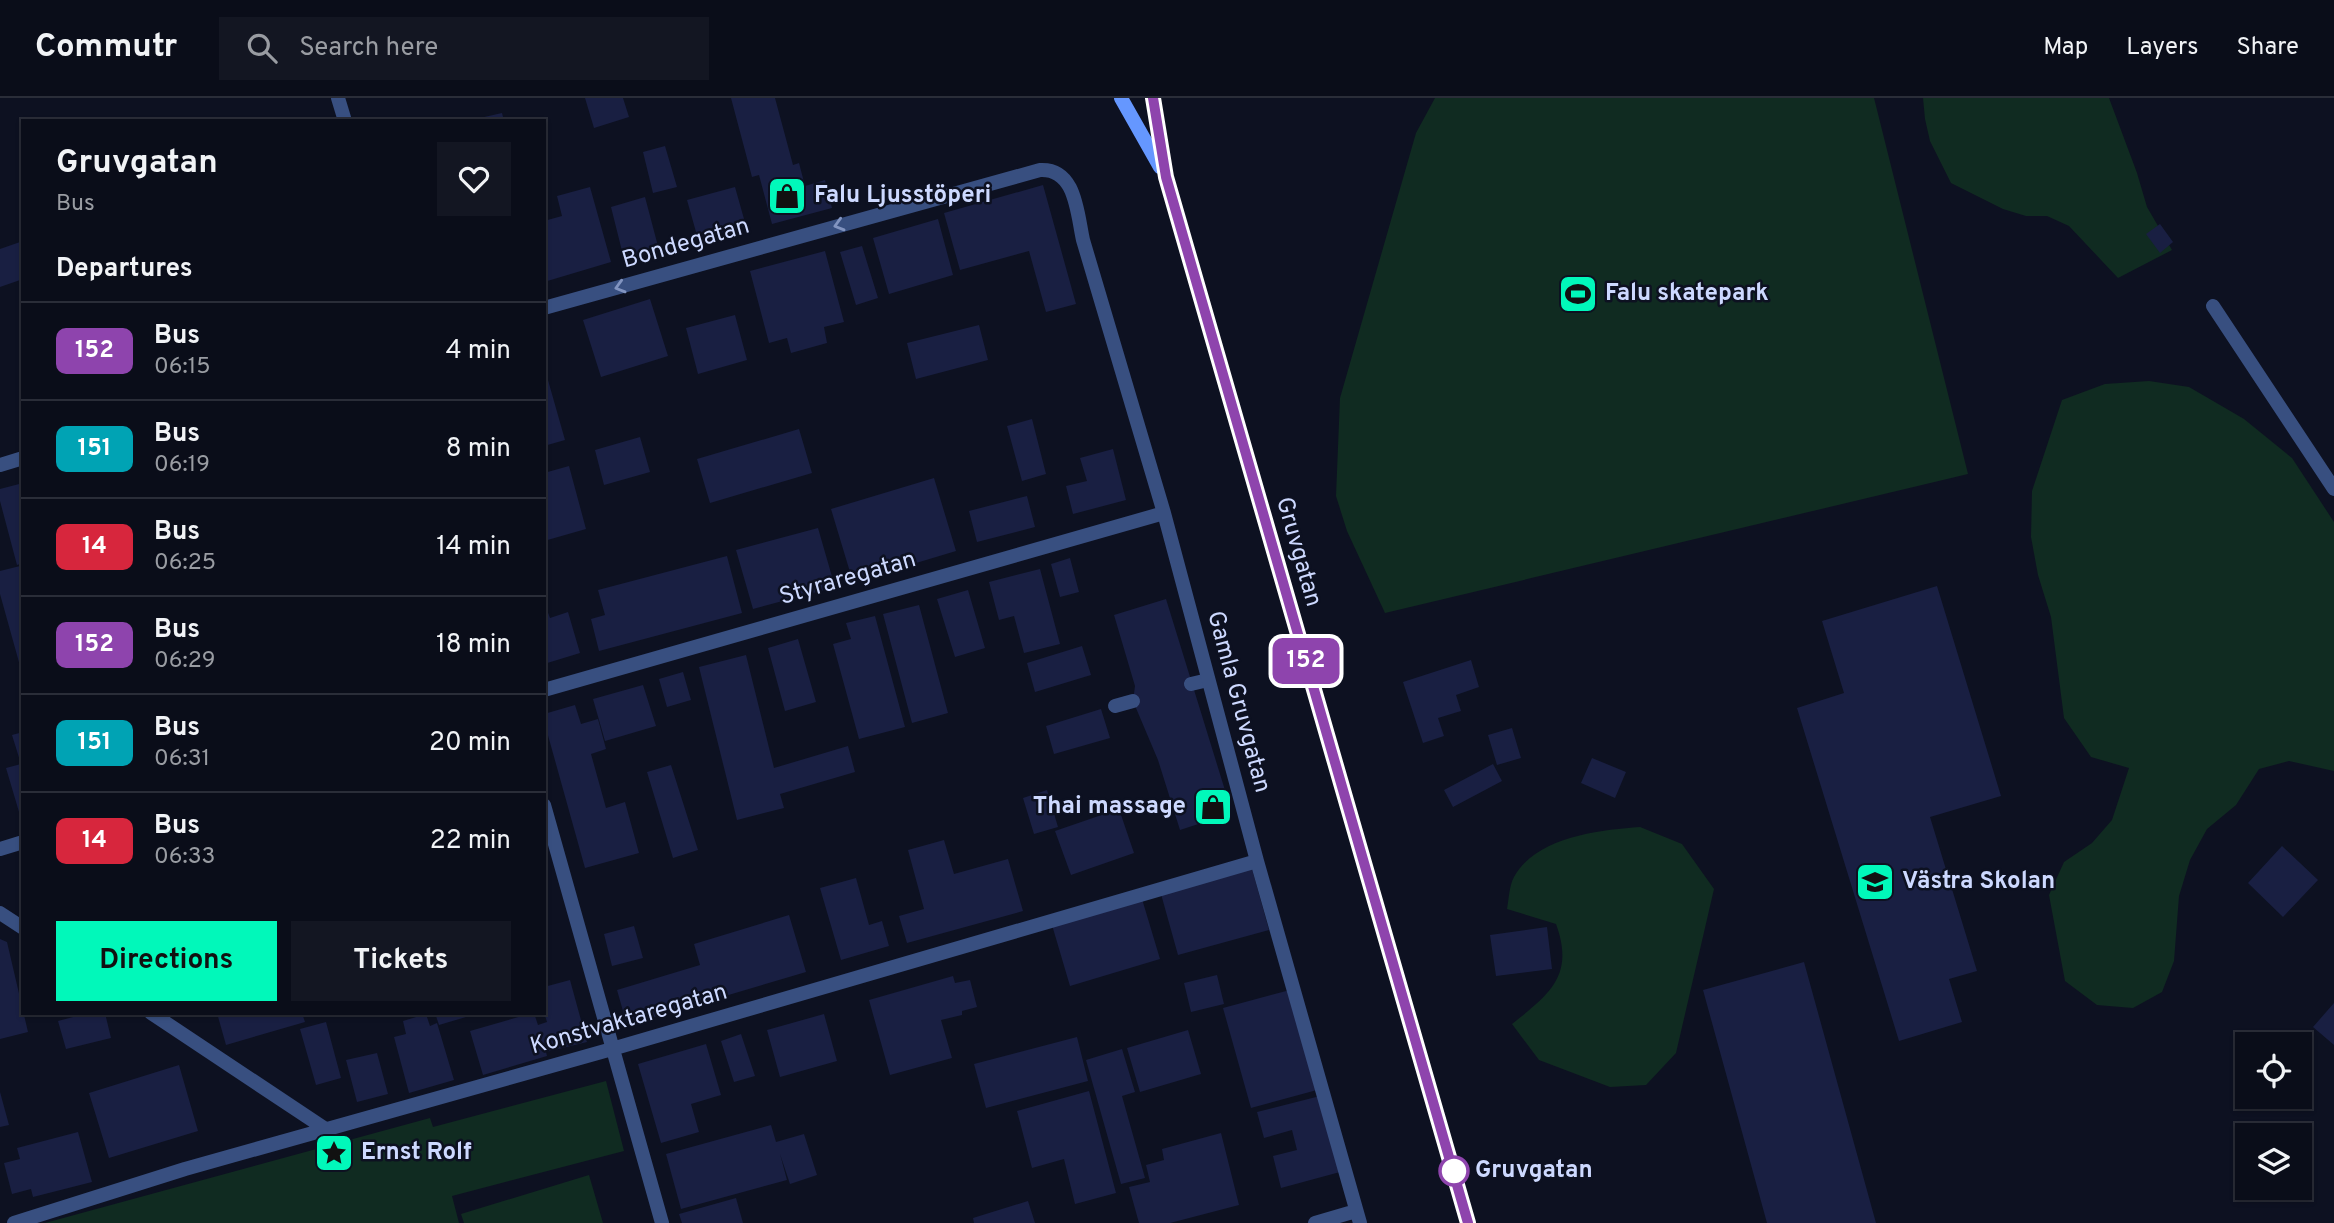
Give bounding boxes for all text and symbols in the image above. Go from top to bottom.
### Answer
search box [219,17,709,80]
text: Commutr [35,27,177,69]
icon: search [243,29,281,67]
text: Search here [299,32,438,65]
text: Map [2043,33,2088,63]
text: Layers [2126,33,2198,63]
text: Share [2236,33,2299,63]
button: heart [437,142,511,216]
text: Gruvgatan [56,143,218,185]
shop icon: Falu Ljusstöperi [766,175,808,217]
place label: Falu Ljusstöperi [814,181,991,211]
text: Bus [56,190,95,219]
street label: Bondegatan [619,212,753,276]
one-way arrow [833,217,845,231]
text: Departures [56,253,193,286]
sports icon: Falu skatepark [1557,273,1599,315]
one-way arrow [614,278,626,293]
place label: Falu skatepark [1605,279,1769,309]
text: Bus [154,320,200,353]
text: 4 min [445,335,511,368]
text: 152 [75,336,114,366]
text: 06:15 [154,353,211,382]
text: Bus [154,418,200,451]
text: 8 min [446,433,511,466]
text: 151 [78,434,111,464]
text: 06:19 [154,451,210,480]
street label: Gruvgatan [1268,494,1328,610]
text: Bus [154,516,200,549]
text: 14 min [436,531,511,564]
text: 14 [82,532,107,562]
street label: Styraregatan [776,545,920,613]
text: 06:25 [154,549,216,578]
street label: Gamla Gruvgatan [1199,608,1277,796]
text: Bus [154,614,200,647]
text: 18 min [436,629,511,662]
text: 152 [75,630,114,660]
line badge: 152 [1266,638,1346,684]
text: 152 [1287,646,1325,676]
text: 06:29 [154,647,215,676]
text: Bus [154,712,200,745]
text: 20 min [429,727,511,760]
text: 151 [78,728,111,758]
text: 06:31 [154,745,210,774]
shop icon: Thai massage [1192,786,1234,828]
place label: Thai massage [1033,792,1186,822]
text: Bus [154,810,200,843]
text: 22 min [430,825,511,858]
text: 14 [82,826,107,856]
text: 06:33 [154,843,215,872]
school or university icon: Västra Skolan [1854,861,1896,903]
place label: Västra Skolan [1902,867,2055,897]
button: Directions [56,921,277,1001]
button: Tickets [291,921,511,1001]
street label: Konstvaktaregatan [527,978,731,1062]
map controls [2235,1032,2312,1200]
button: locate [2235,1032,2312,1109]
button: layers [2235,1123,2312,1200]
place icon: Ernst Rolf [313,1132,355,1174]
place label: Ernst Rolf [361,1138,472,1168]
marker: Gruvgatan [1439,1156,1469,1186]
place label: Gruvgatan [1475,1156,1593,1186]

